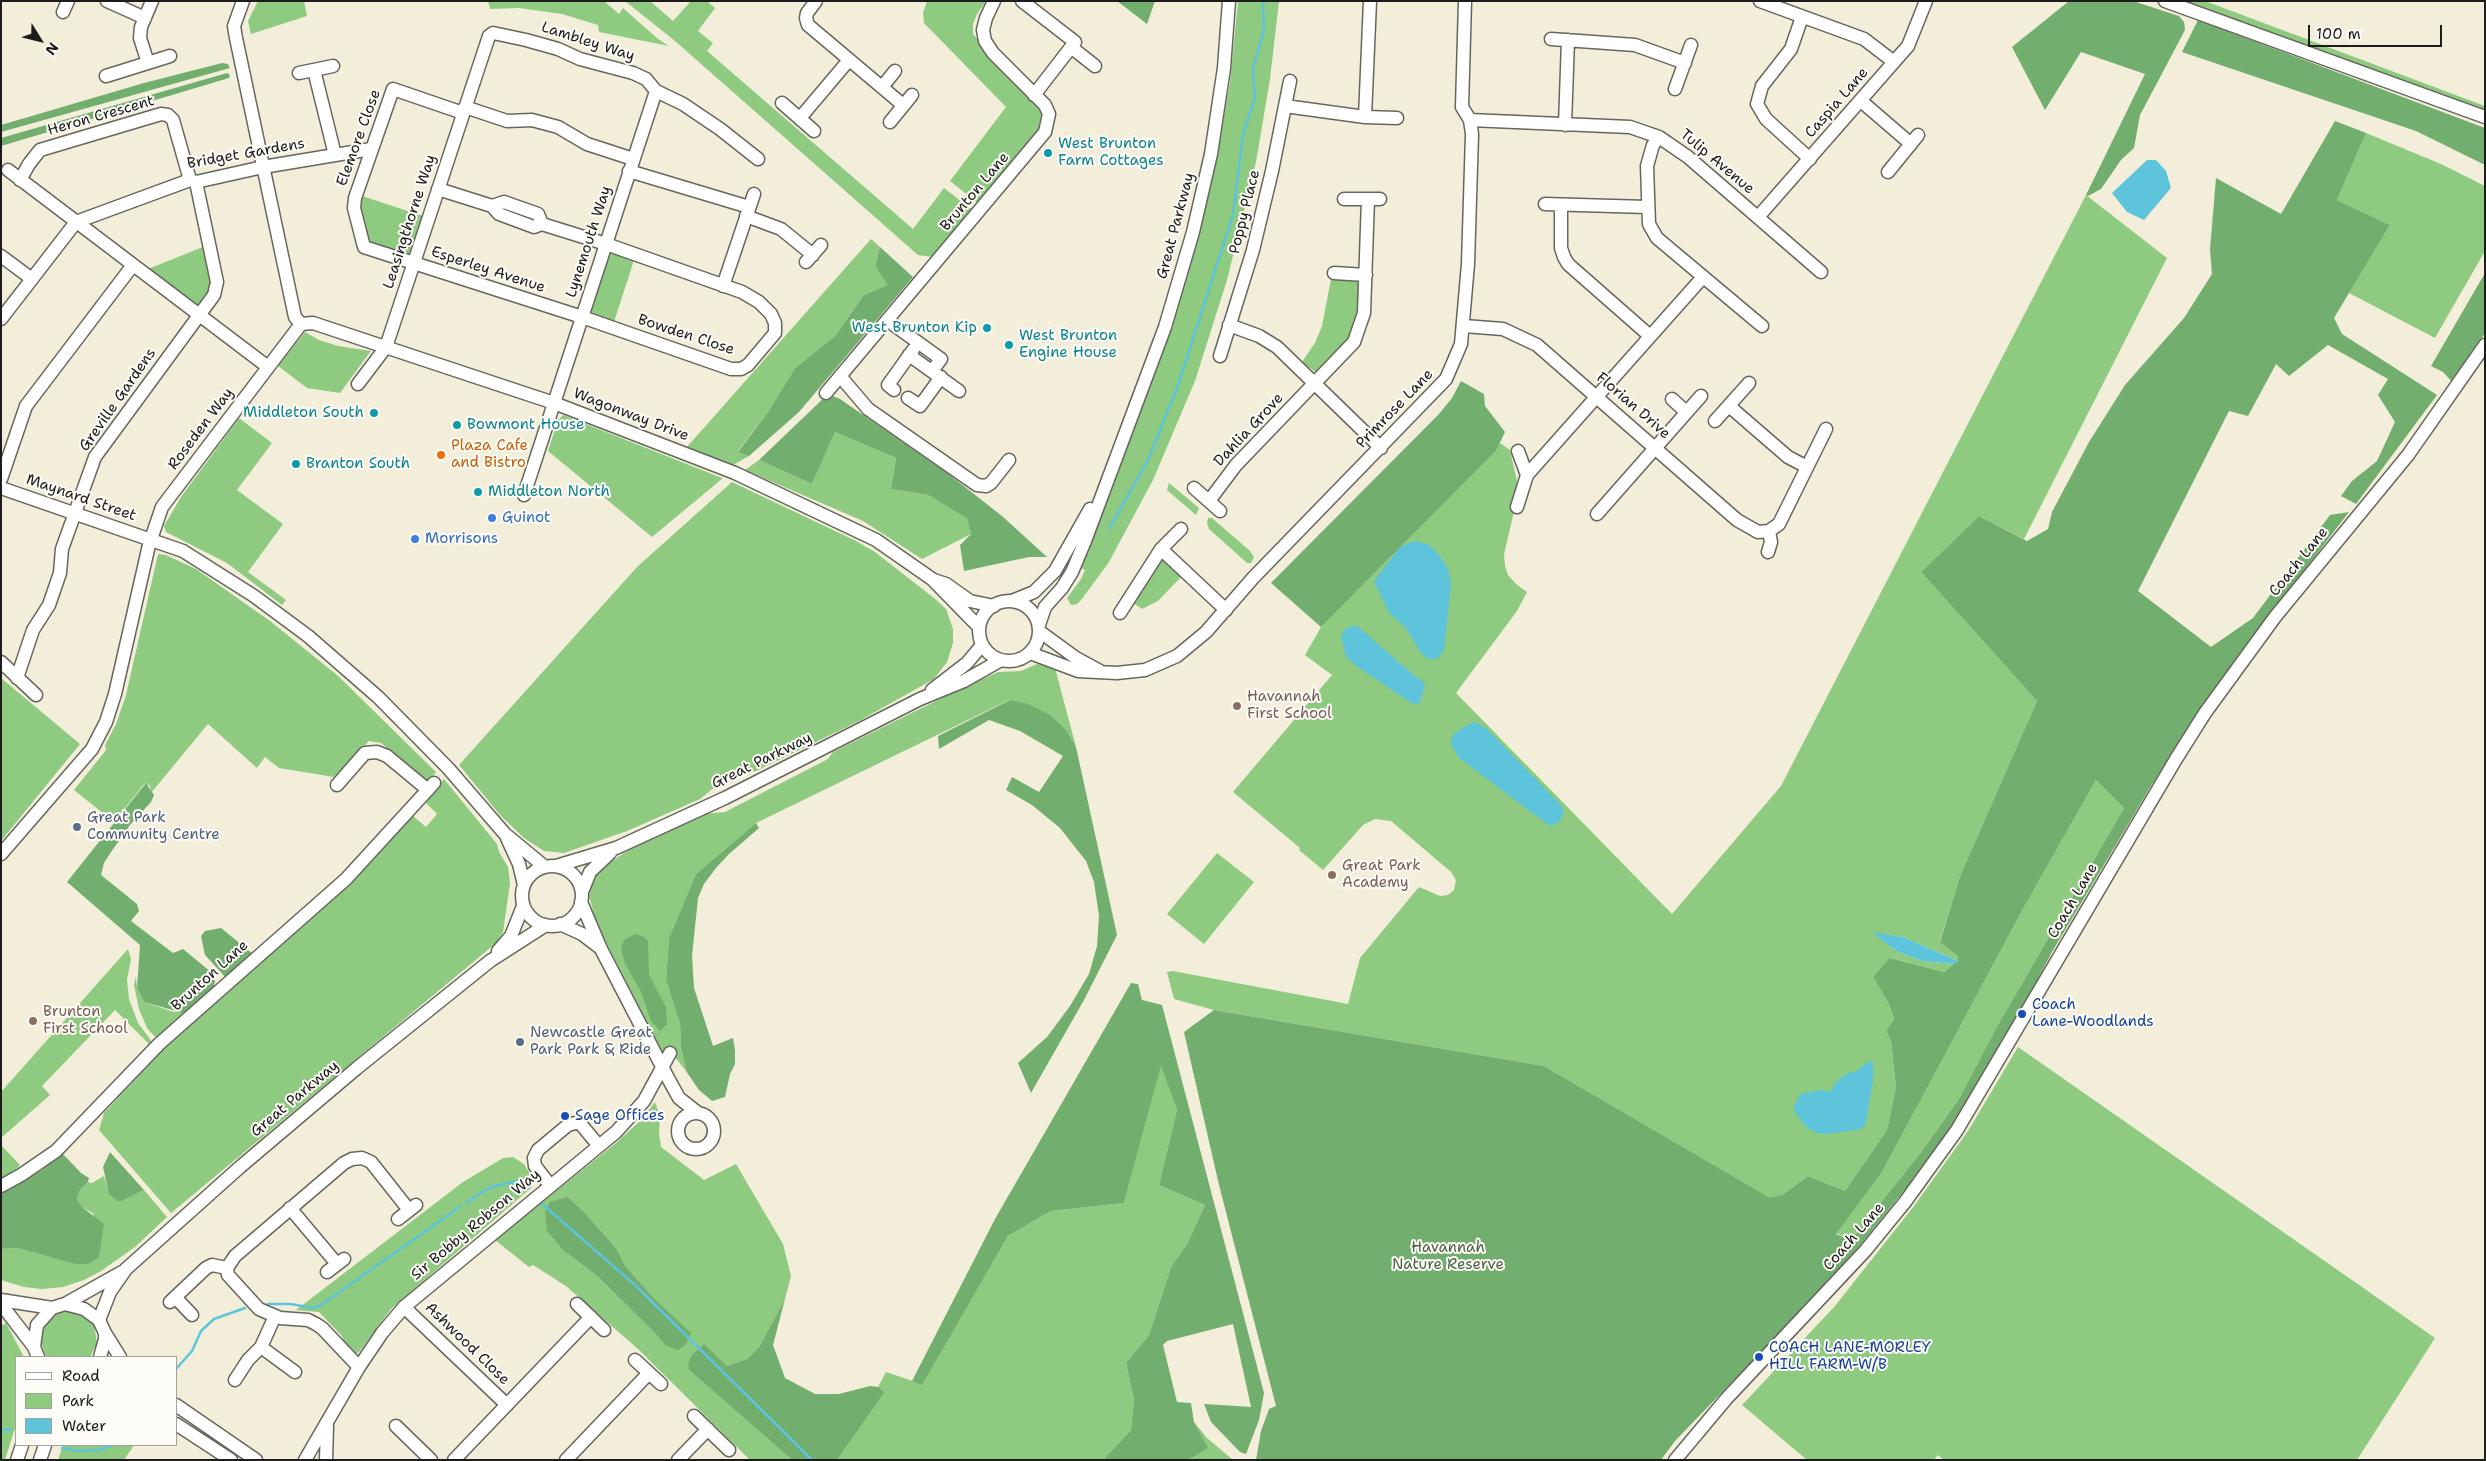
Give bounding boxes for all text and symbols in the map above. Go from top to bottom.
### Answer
north arrow [15,15,65,65]
scale bar [2311,15,2445,47]
street label: Lambley Way [539,18,637,66]
text: 100 m [2316,24,2361,44]
text: N [42,39,63,59]
street label: Caspia Lane [1802,64,1872,142]
street label: Elemore Close [333,87,385,189]
street label: Heron Crescent [46,92,156,140]
street label: Tulip Avenue [1676,126,1758,198]
street label: Bridget Gardens [186,135,306,173]
place label: West Brunton Farm Cottages [1058,135,1164,170]
marker: West Brunton Farm Cottages [1042,147,1054,159]
street label: Brunton Lane [937,149,1013,235]
street label: Leasingthorne Way [380,153,440,291]
street label: Poppy Place [1226,168,1264,256]
street label: Great Parkway [1153,171,1199,281]
street label: Lynemouth Way [562,184,616,300]
street label: Esperley Avenue [429,243,547,297]
street label: Bowden Close [635,311,737,359]
place label: West Brunton Kip [851,319,977,337]
marker: West Brunton Kip [981,322,993,334]
place label: West Brunton Engine House [1019,327,1117,362]
marker: West Brunton Engine House [1003,339,1015,351]
street label: Greville Gardens [76,345,160,455]
street label: Primrose Lane [1353,366,1437,452]
street label: Florian Drive [1592,369,1674,443]
street label: Roseden Way [164,384,238,474]
street label: Wagonway Drive [571,385,691,445]
street label: Dahlia Grove [1210,390,1288,470]
place label: Middleton South [243,404,364,422]
marker: Middleton South [368,407,380,419]
place label: Bowmont House [467,416,584,434]
marker: Bowmont House [451,419,463,431]
place label: Plaza Cafe and Bistro [451,437,528,472]
marker: Plaza Cafe and Bistro [435,449,447,461]
place label: Branton South [306,455,410,473]
marker: Branton South [290,458,302,470]
street label: Maynard Street [23,471,139,525]
place label: Middleton North [488,483,610,501]
marker: Middleton North [472,486,484,498]
place label: Guinot [502,509,551,527]
marker: Guinot [486,512,498,524]
street label: Coach Lane [2266,524,2332,600]
place label: Morrisons [425,530,498,548]
marker: Morrisons [409,533,421,545]
place label: Havannah First School [1247,688,1332,723]
marker: Havannah First School [1231,700,1243,712]
street label: Great Parkway [709,729,815,793]
place label: Great Park Community Centre [87,809,220,844]
marker: Great Park Community Centre [71,821,83,833]
place label: Great Park Academy [1342,857,1421,892]
street label: Coach Lane [2044,860,2102,942]
marker: Great Park Academy [1326,869,1338,881]
street label: Brunton Lane [168,937,252,1015]
place label: Coach Lane-Woodlands [2032,996,2154,1031]
place label: Brunton First School [43,1003,128,1038]
marker: Coach Lane-Woodlands [2016,1008,2028,1020]
marker: Brunton First School [27,1015,39,1027]
place label: Newcastle Great Park Park & Ride [530,1024,652,1059]
marker: Newcastle Great Park Park & Ride [514,1036,526,1048]
street label: Great Parkway [247,1057,343,1141]
place label: Sage Offices [575,1107,664,1125]
marker: Sage Offices [559,1110,571,1122]
street label: Sir Bobby Robson Way [408,1166,544,1284]
street label: Coach Lane [1820,1199,1888,1275]
park label: Havannah Nature Reserve [1392,1239,1504,1274]
street label: Ashwood Close [421,1299,513,1389]
place label: COACH LANE-MORLEY HILL FARM-W/B [1769,1339,1931,1374]
marker: COACH LANE-MORLEY HILL FARM-W/B [1753,1351,1765,1363]
legend [15,1356,178,1446]
text: Road [62,1366,100,1386]
text: Park [62,1391,94,1411]
text: Water [62,1416,106,1436]

